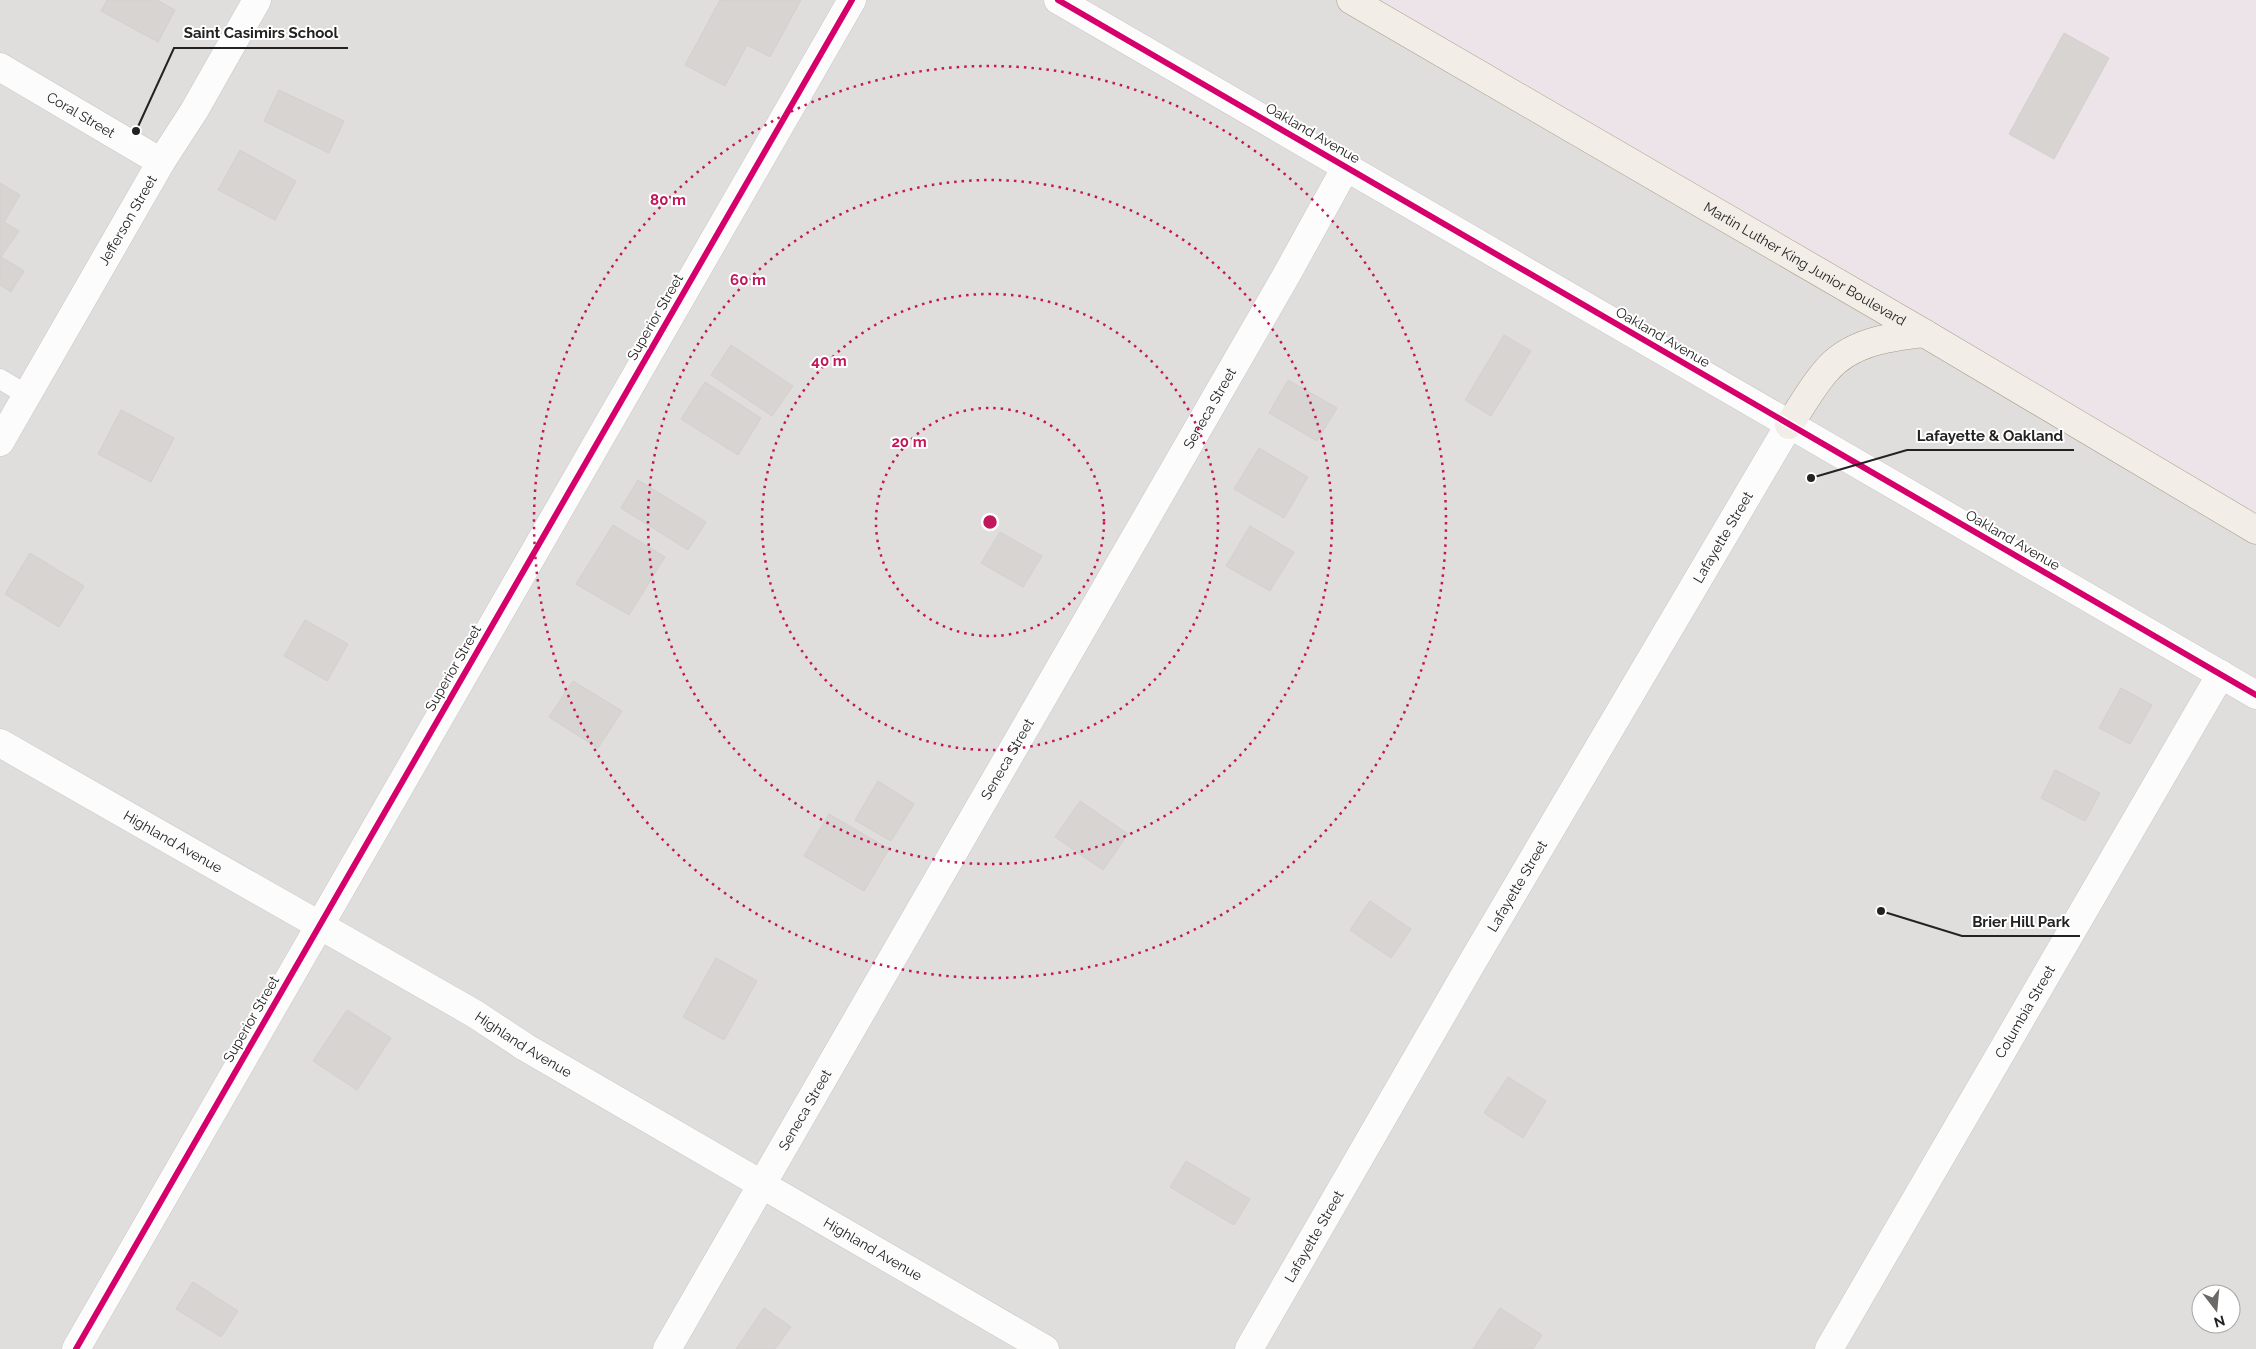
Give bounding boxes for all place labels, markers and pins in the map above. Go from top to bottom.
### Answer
callout: Saint Casimirs School [174,18,348,48]
callout: Lafayette & Oakland [1907,420,2074,450]
centre of rings [981,513,999,531]
callout: Brier Hill Park [1962,906,2080,936]

